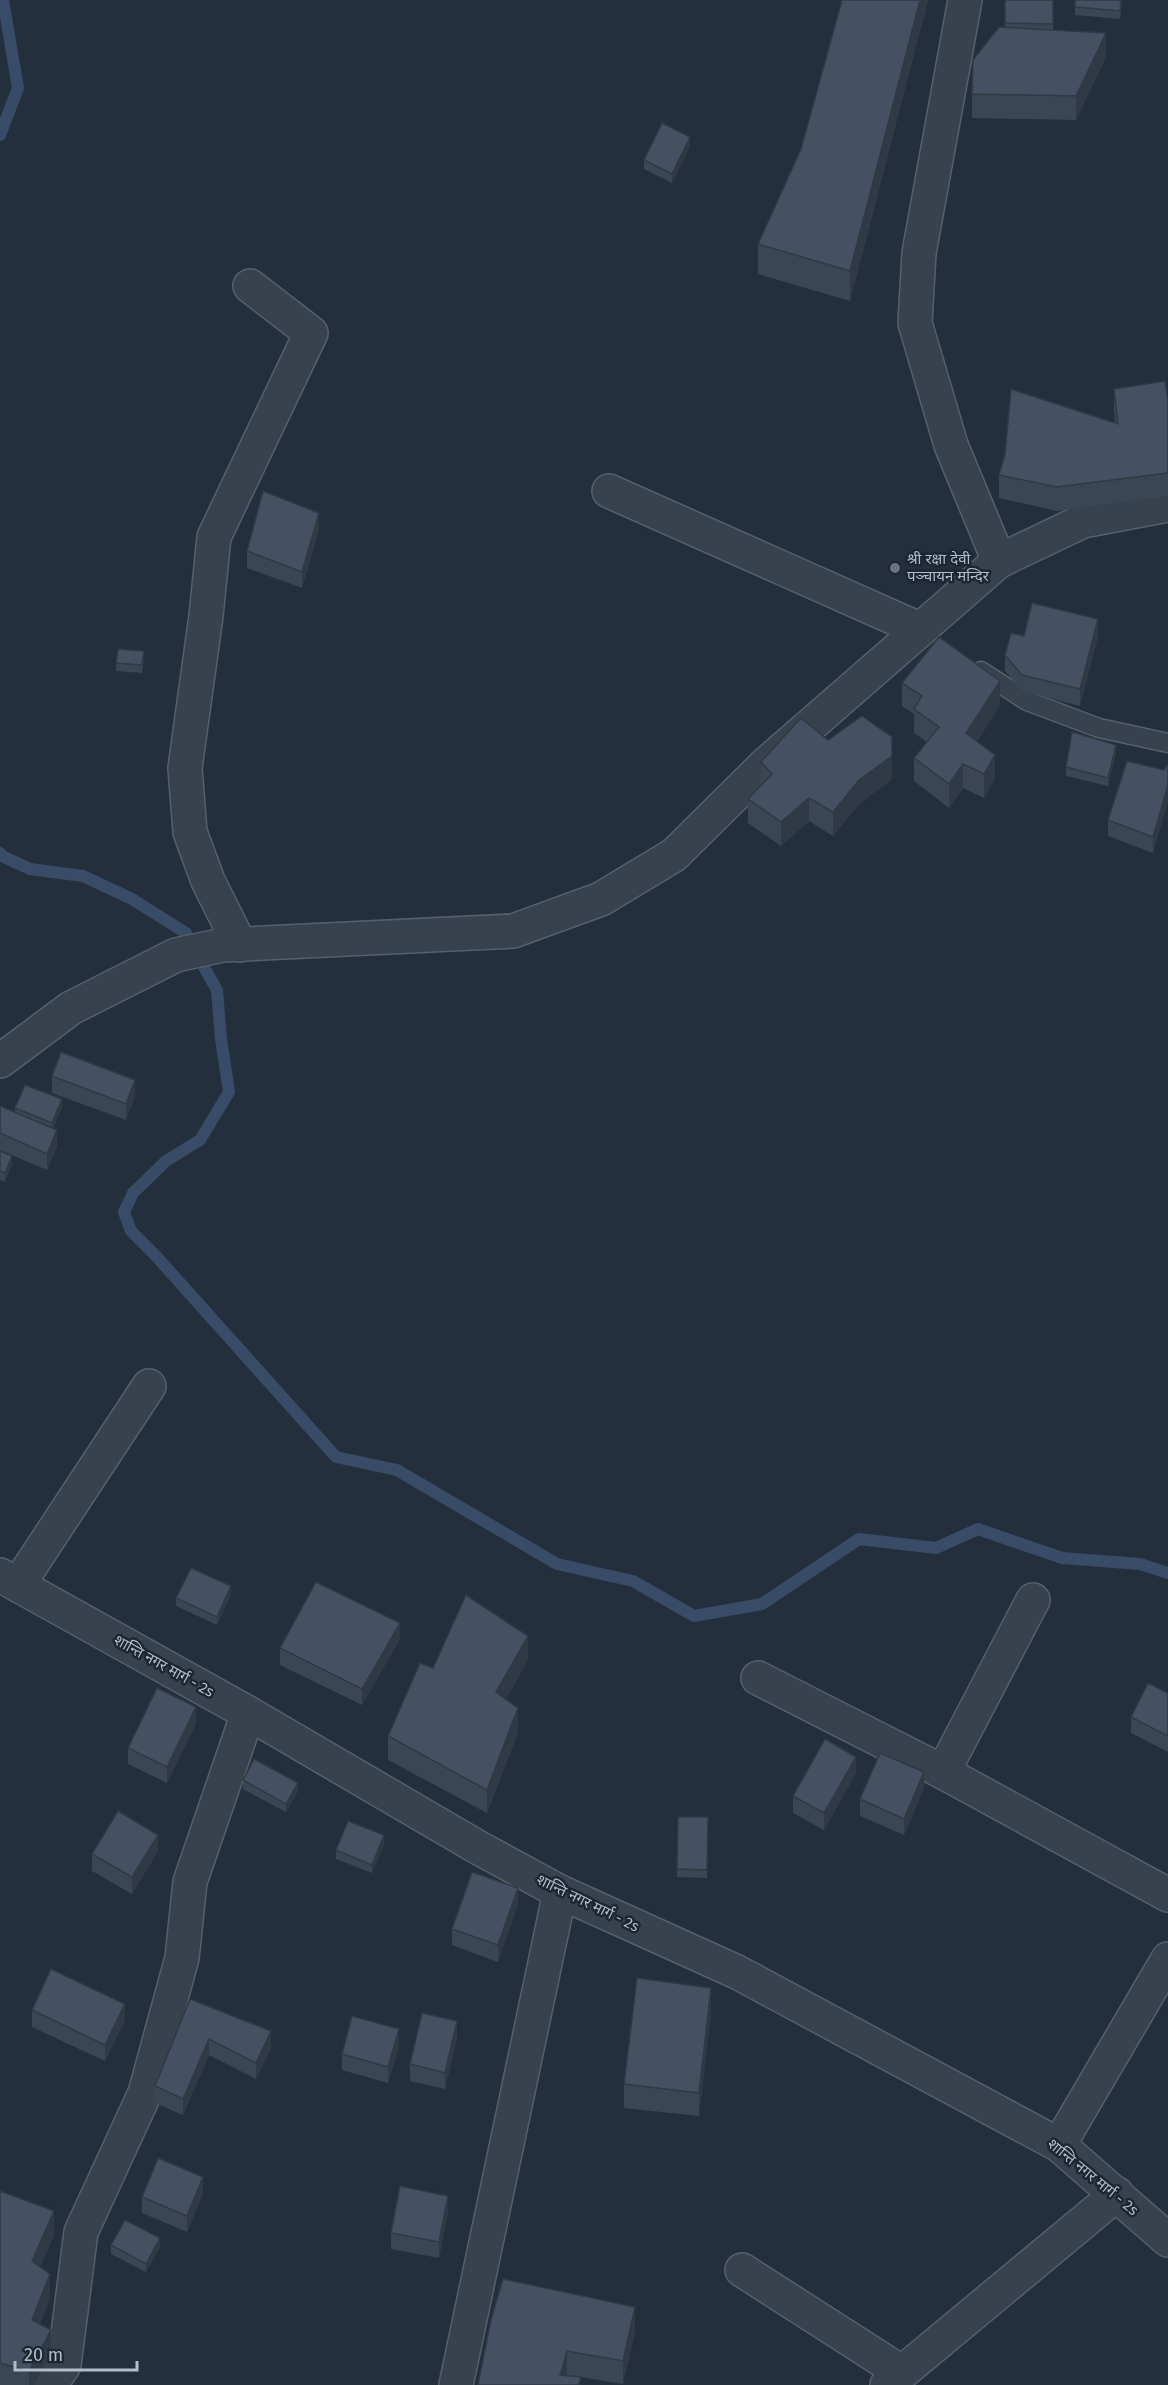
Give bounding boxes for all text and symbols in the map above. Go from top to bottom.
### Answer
place label: श्री रक्षा देवी पञ्चायन मन्दिर [907,550,990,585]
marker: श्री रक्षा देवी पञ्चायन मन्दिर [888,561,902,575]
street label: शान्ति नगर मार्ग - 2s [111,1631,217,1701]
street label: शान्ति नगर मार्ग - 2s [534,1870,642,1936]
street label: शान्ति नगर मार्ग - 2s [1044,2135,1142,2219]
scale bar [15,2334,136,2372]
text: 20 m [24,2344,63,2366]

